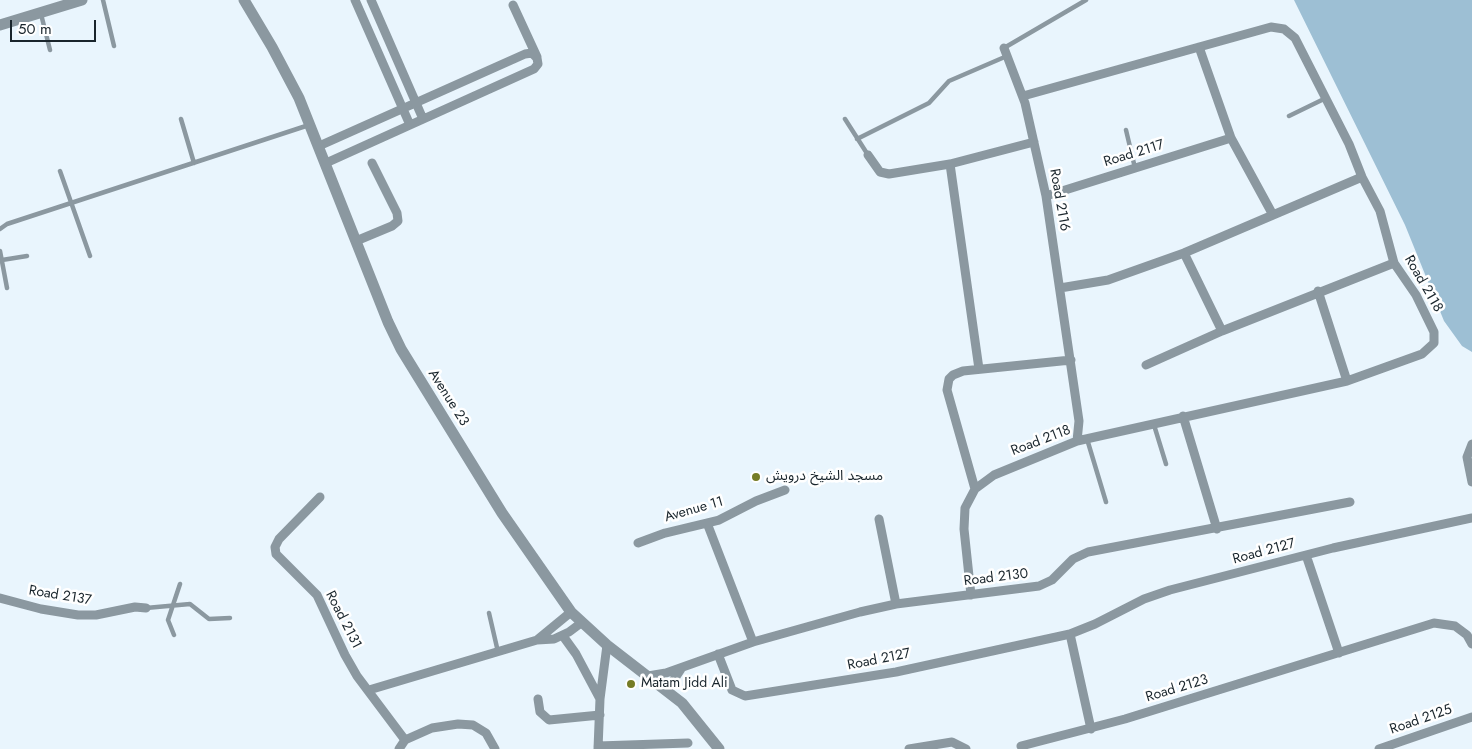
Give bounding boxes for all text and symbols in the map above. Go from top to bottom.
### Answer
scale bar [12,10,99,42]
text: 50 m [18,18,52,40]
street label: Road 2117 [1102,137,1166,171]
street label: Road 2116 [1045,168,1073,232]
street label: Road 2118 [1400,253,1446,315]
street label: Avenue 23 [424,367,472,429]
street label: Road 2118 [1009,422,1073,460]
place label: مسجد الشيخ درويش [766,469,883,485]
marker: مسجد الشيخ درويش [750,471,762,483]
street label: Avenue 11 [663,494,725,526]
street label: Road 2127 [1231,536,1297,568]
street label: Road 2130 [963,566,1029,590]
street label: Road 2137 [27,583,93,609]
street label: Road 2131 [321,588,365,652]
street label: Road 2127 [846,646,912,674]
street label: Road 2123 [1144,672,1210,706]
place label: Matam Jidd Ali [641,676,728,692]
marker: Matam Jidd Ali [625,678,637,690]
street label: Road 2125 [1388,702,1454,738]

